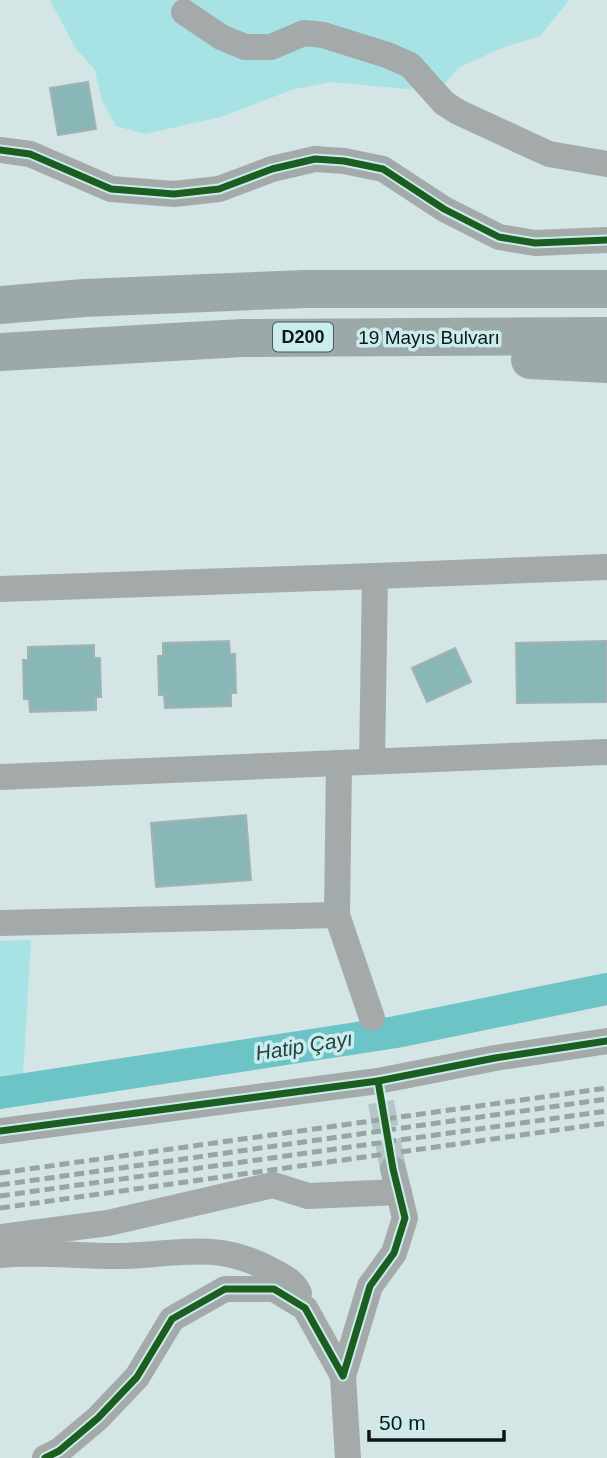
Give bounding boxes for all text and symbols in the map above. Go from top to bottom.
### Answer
road number: D200 [273,323,333,352]
street label: 19 Mayıs Bulvarı [358,327,500,348]
water label: Hatip Çayı [254,1026,354,1065]
scale bar [369,1398,504,1442]
text: 50 m [379,1411,426,1434]

